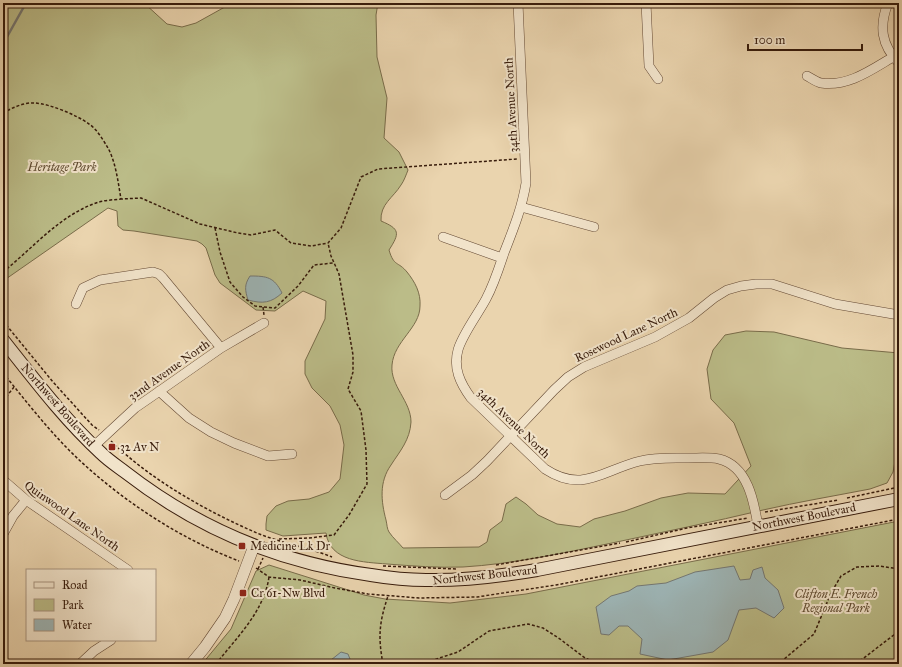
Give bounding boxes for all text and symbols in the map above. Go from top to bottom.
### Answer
scale bar [748,26,862,52]
text: 100 m [754,33,785,47]
street label: 34th Avenue North [502,57,520,153]
park label: Heritage Park [26,160,97,174]
street label: Rosewood Lane North [572,305,680,365]
street label: 32nd Avenue North [126,337,213,403]
street label: Northwest Boulevard [18,361,98,449]
street label: 34th Avenue North [475,385,553,461]
place label: 32 Av N [120,440,159,454]
marker: 32 Av N [107,442,117,452]
street label: Quinwood Lane North [22,478,122,554]
street label: Northwest Boulevard [751,500,857,534]
place label: Medicine Lk Dr [250,539,330,553]
marker: Medicine Lk Dr [237,541,247,551]
street label: Northwest Boulevard [432,563,538,587]
legend [26,569,156,641]
text: Road [62,578,88,592]
place label: Cr 61-Nw Blvd [251,586,325,600]
park label: Clifton E. French Regional Park [795,587,878,615]
marker: Cr 61-Nw Blvd [238,588,248,598]
text: Park [62,598,84,612]
text: Water [62,618,92,632]

